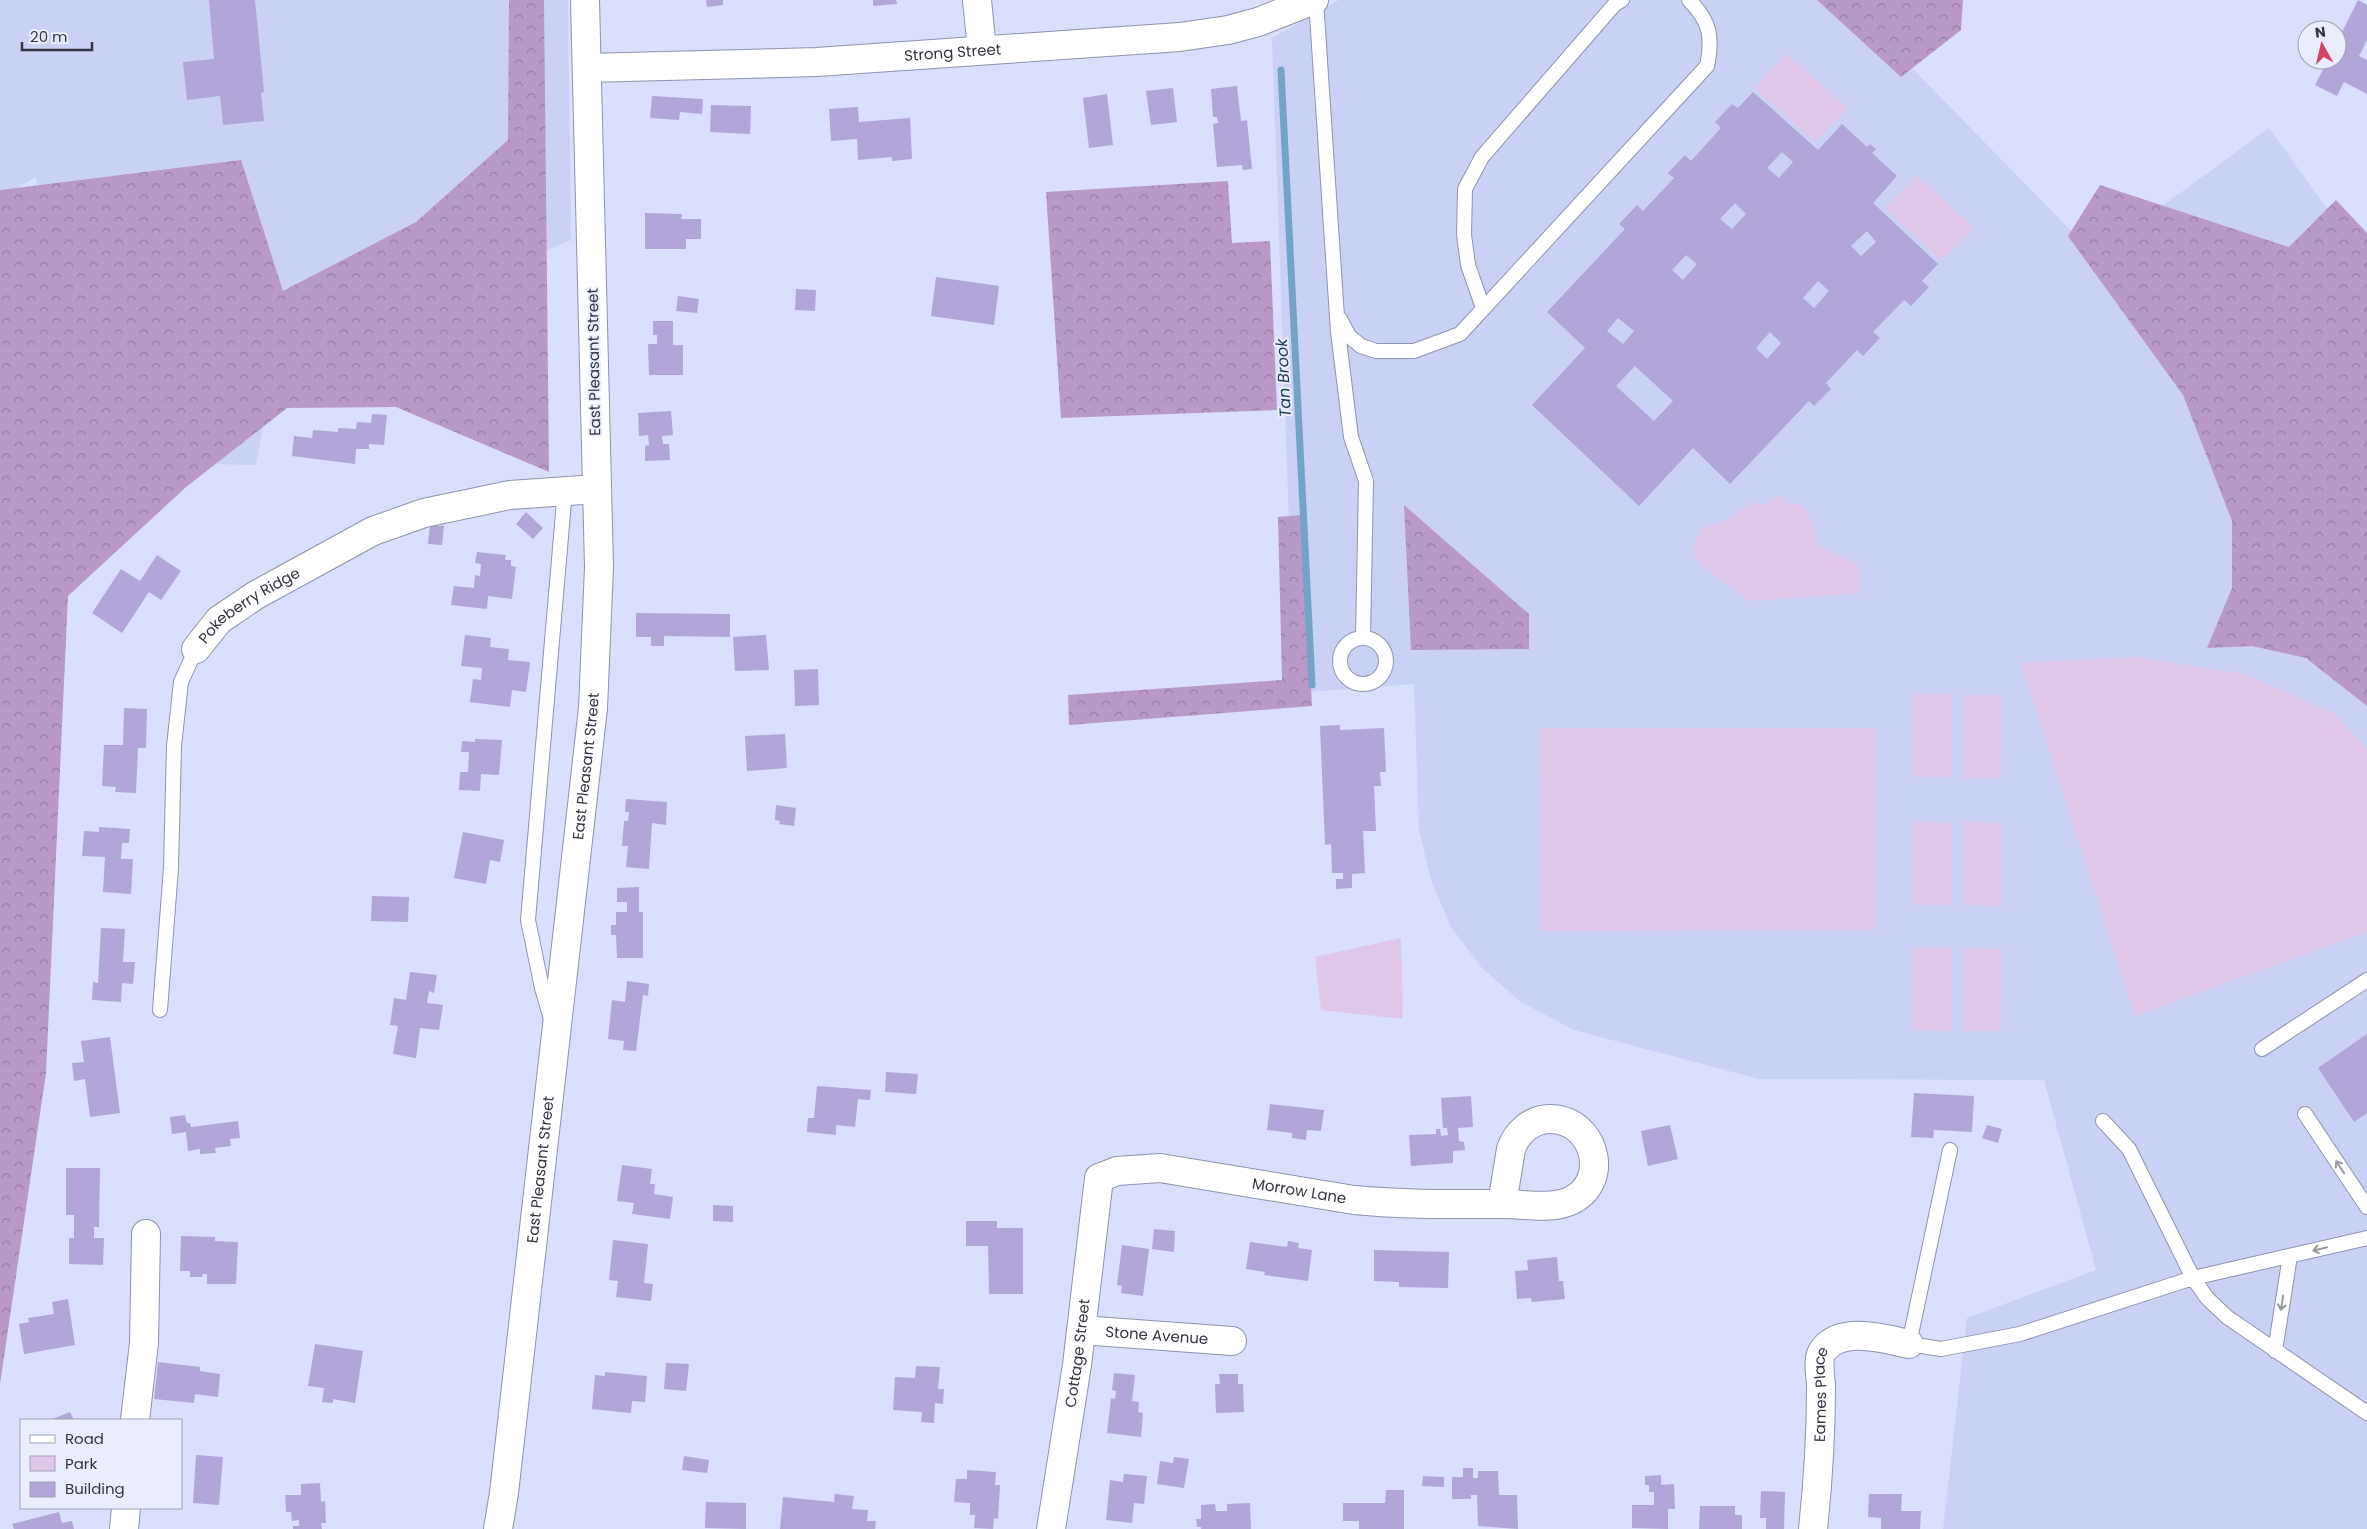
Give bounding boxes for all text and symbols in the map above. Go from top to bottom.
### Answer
scale bar [22,20,92,52]
north arrow [2297,20,2347,70]
text: N [2314,21,2327,43]
text: 20 m [30,26,68,47]
street label: Strong Street [903,38,1002,66]
street label: East Pleasant Street [582,288,605,436]
water label: Tan Brook [1270,337,1297,418]
street label: Pokeberry Ridge [193,562,304,648]
street label: East Pleasant Street [567,692,604,841]
street label: East Pleasant Street [521,1095,559,1244]
one-way arrow [2335,1160,2345,1174]
street label: Morrow Lane [1251,1172,1348,1209]
one-way arrow [2312,1245,2328,1254]
one-way arrow [2277,1295,2287,1311]
street label: Cottage Street [1059,1297,1095,1409]
street label: Stone Avenue [1105,1321,1209,1349]
street label: Eames Place [1808,1342,1833,1442]
legend [20,1419,182,1509]
text: Road [65,1428,104,1449]
text: Park [65,1453,97,1474]
text: Building [65,1478,125,1499]

